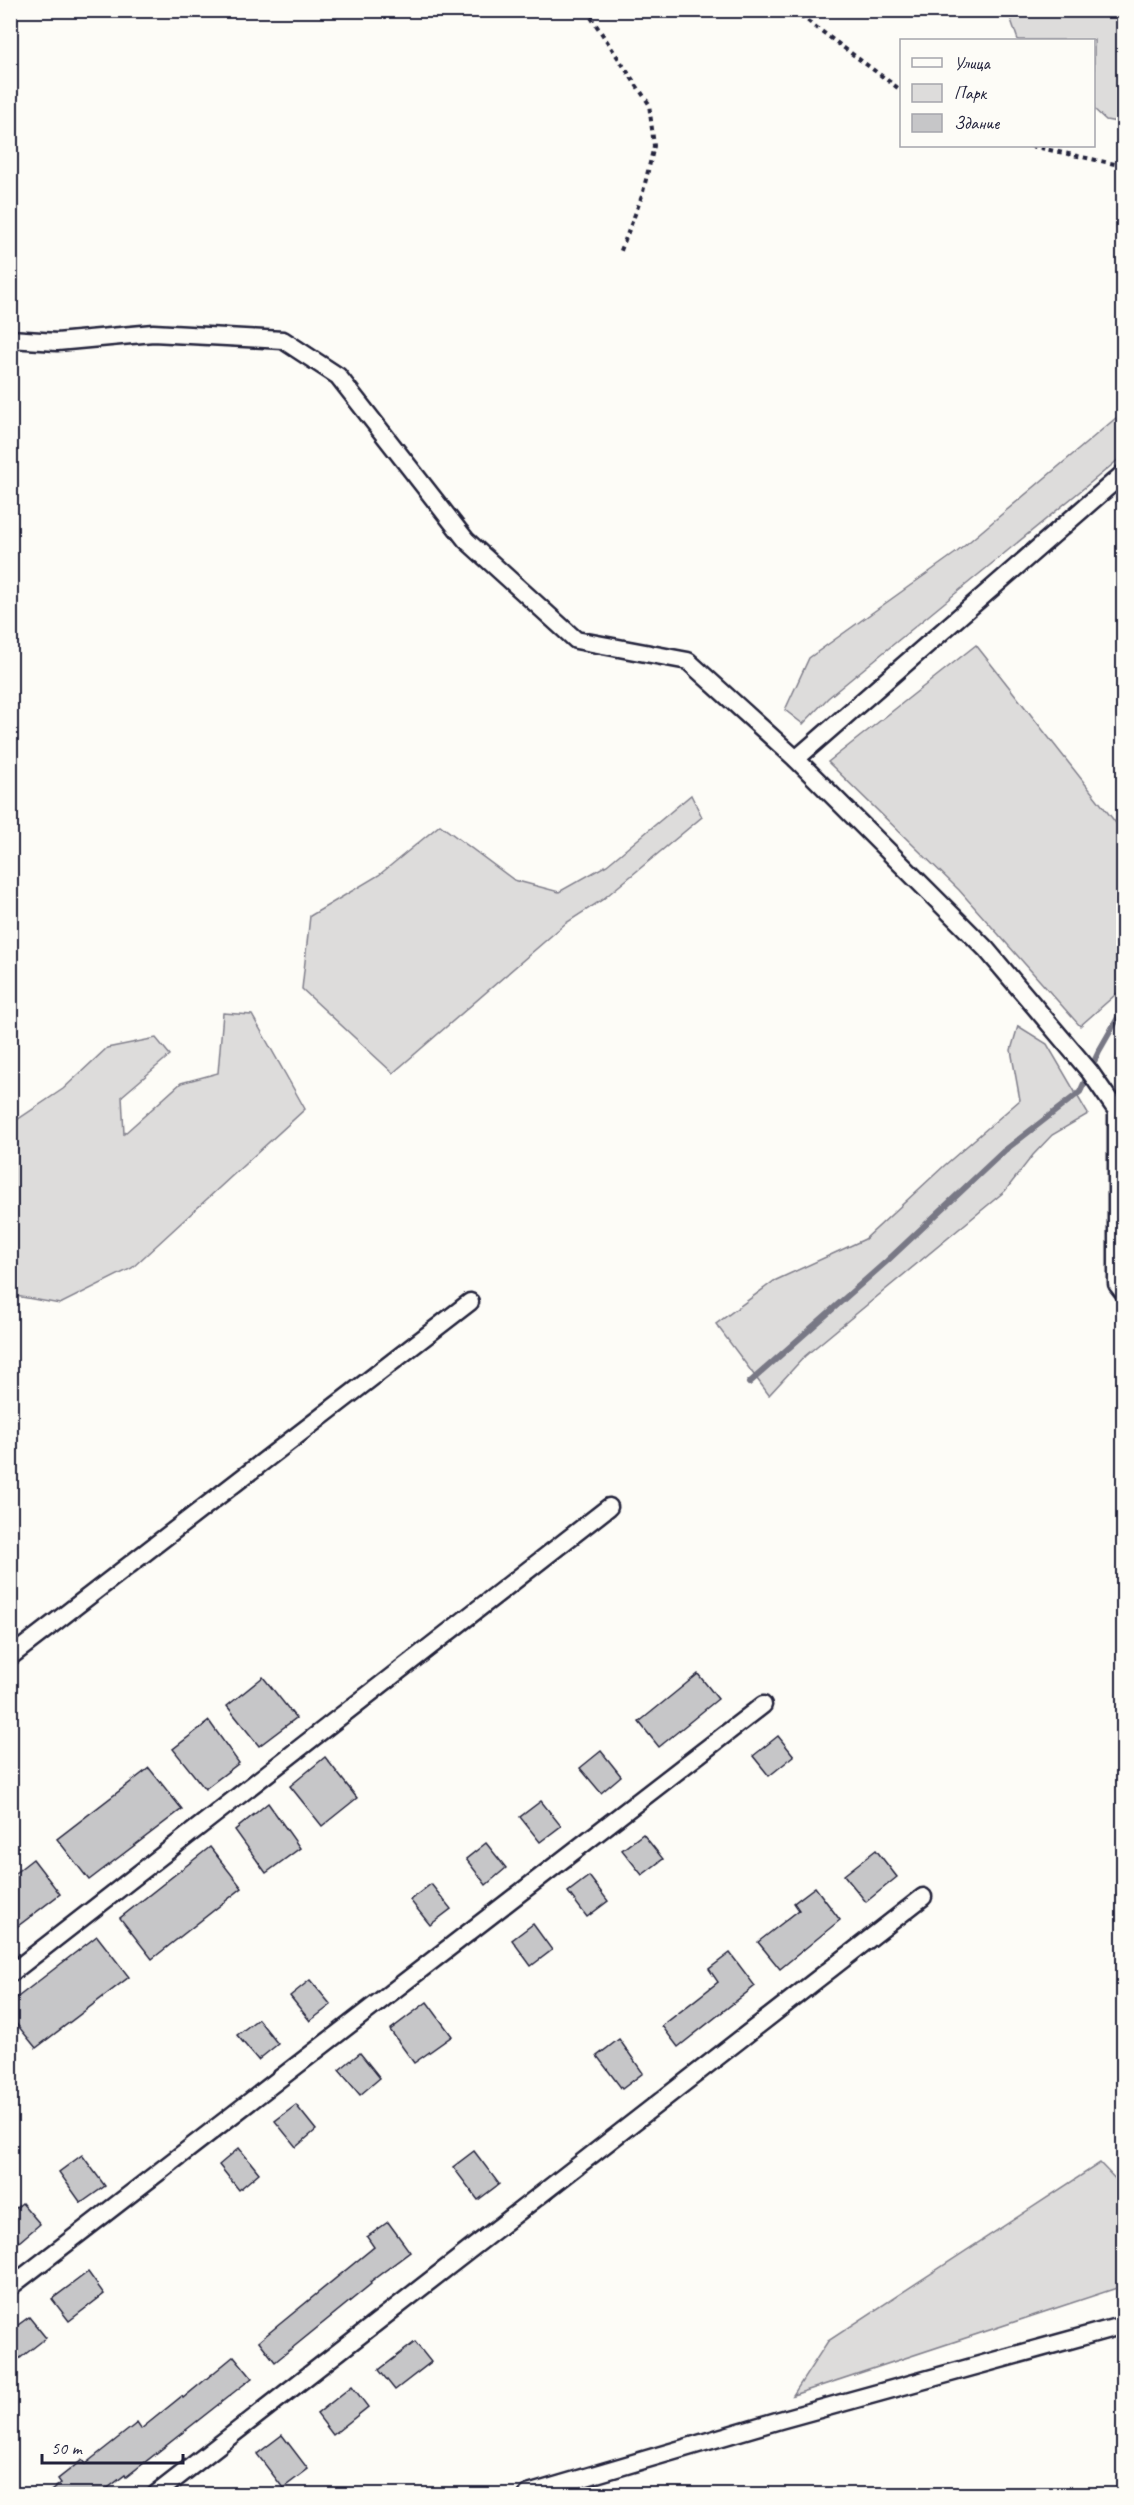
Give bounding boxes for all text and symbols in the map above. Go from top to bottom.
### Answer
legend [900,39,1095,147]
text: Улица [954,52,991,74]
text: Парк [954,82,988,104]
text: Здание [954,112,1000,134]
scale bar [42,2427,183,2465]
text: 50 m [51,2437,84,2459]

